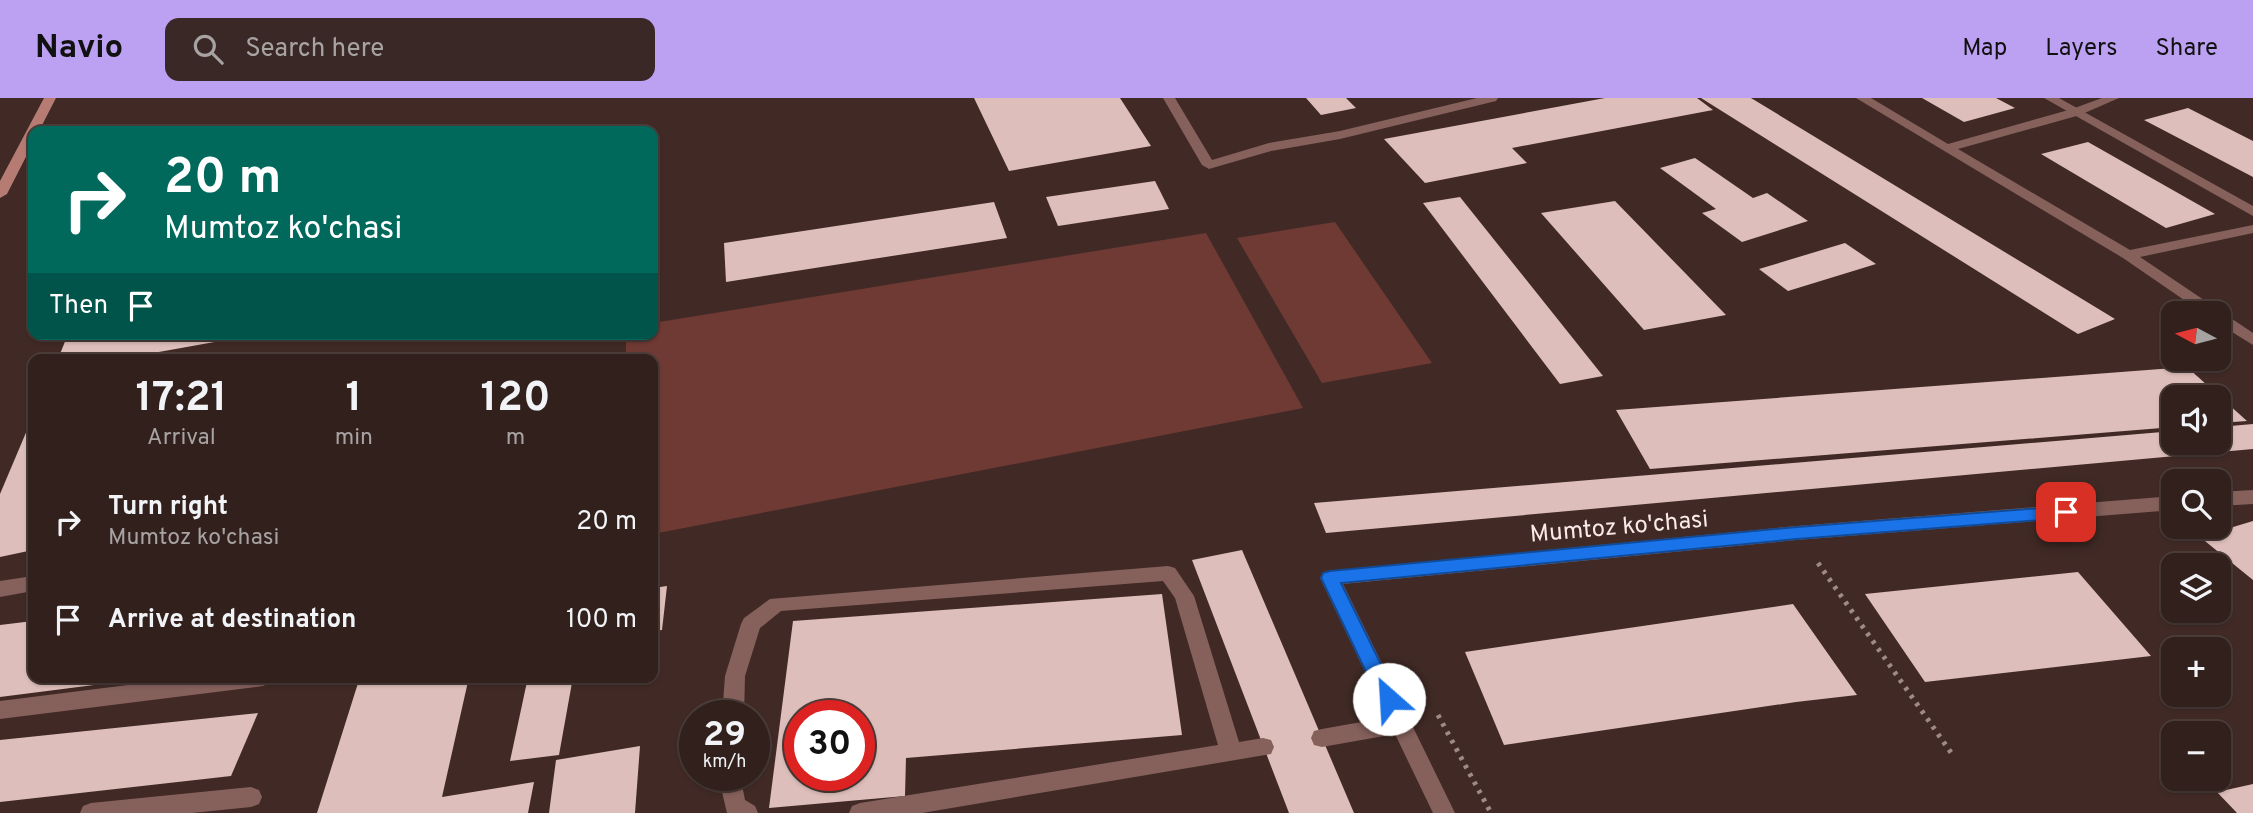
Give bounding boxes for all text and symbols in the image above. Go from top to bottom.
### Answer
search box [165,18,655,81]
text: Navio [35,28,123,70]
icon: search [189,30,227,68]
text: Search here [245,33,384,66]
text: Map [1962,34,2007,64]
text: Layers [2045,34,2117,64]
text: Share [2155,34,2218,64]
text: 20 m [164,149,281,211]
icon: right [49,154,140,245]
text: Mumtoz ko'chasi [164,210,402,250]
icon: arrive [122,287,160,325]
text: Then [49,290,108,323]
north arrow [2161,301,2231,371]
map controls [2161,301,2231,791]
text: 17:21 [135,373,227,426]
text: 1 [346,373,362,426]
text: 120 [480,373,551,426]
button: sound [2161,385,2231,455]
text: Arrival [147,424,216,453]
text: min [335,424,373,453]
text: m [506,424,525,453]
button: search [2161,469,2231,539]
pin [2036,482,2096,542]
text: Turn right [108,491,228,524]
icon: arrive [2047,493,2085,531]
icon: right [49,503,87,541]
street label: Mumtoz ko'chasi [1529,505,1710,551]
text: 20 m [576,506,637,539]
text: Mumtoz ko'chasi [108,524,279,553]
button: layers [2161,553,2231,623]
icon: arrive [49,601,87,639]
text: Arrive at destination [108,604,356,637]
text: 100 m [566,604,637,637]
button: + [2161,637,2231,707]
position arrow [1352,662,1426,736]
speed limit sign: 30 [784,700,875,791]
text: 29 [703,714,746,758]
button: − [2161,721,2231,791]
text: km/h [703,751,746,774]

